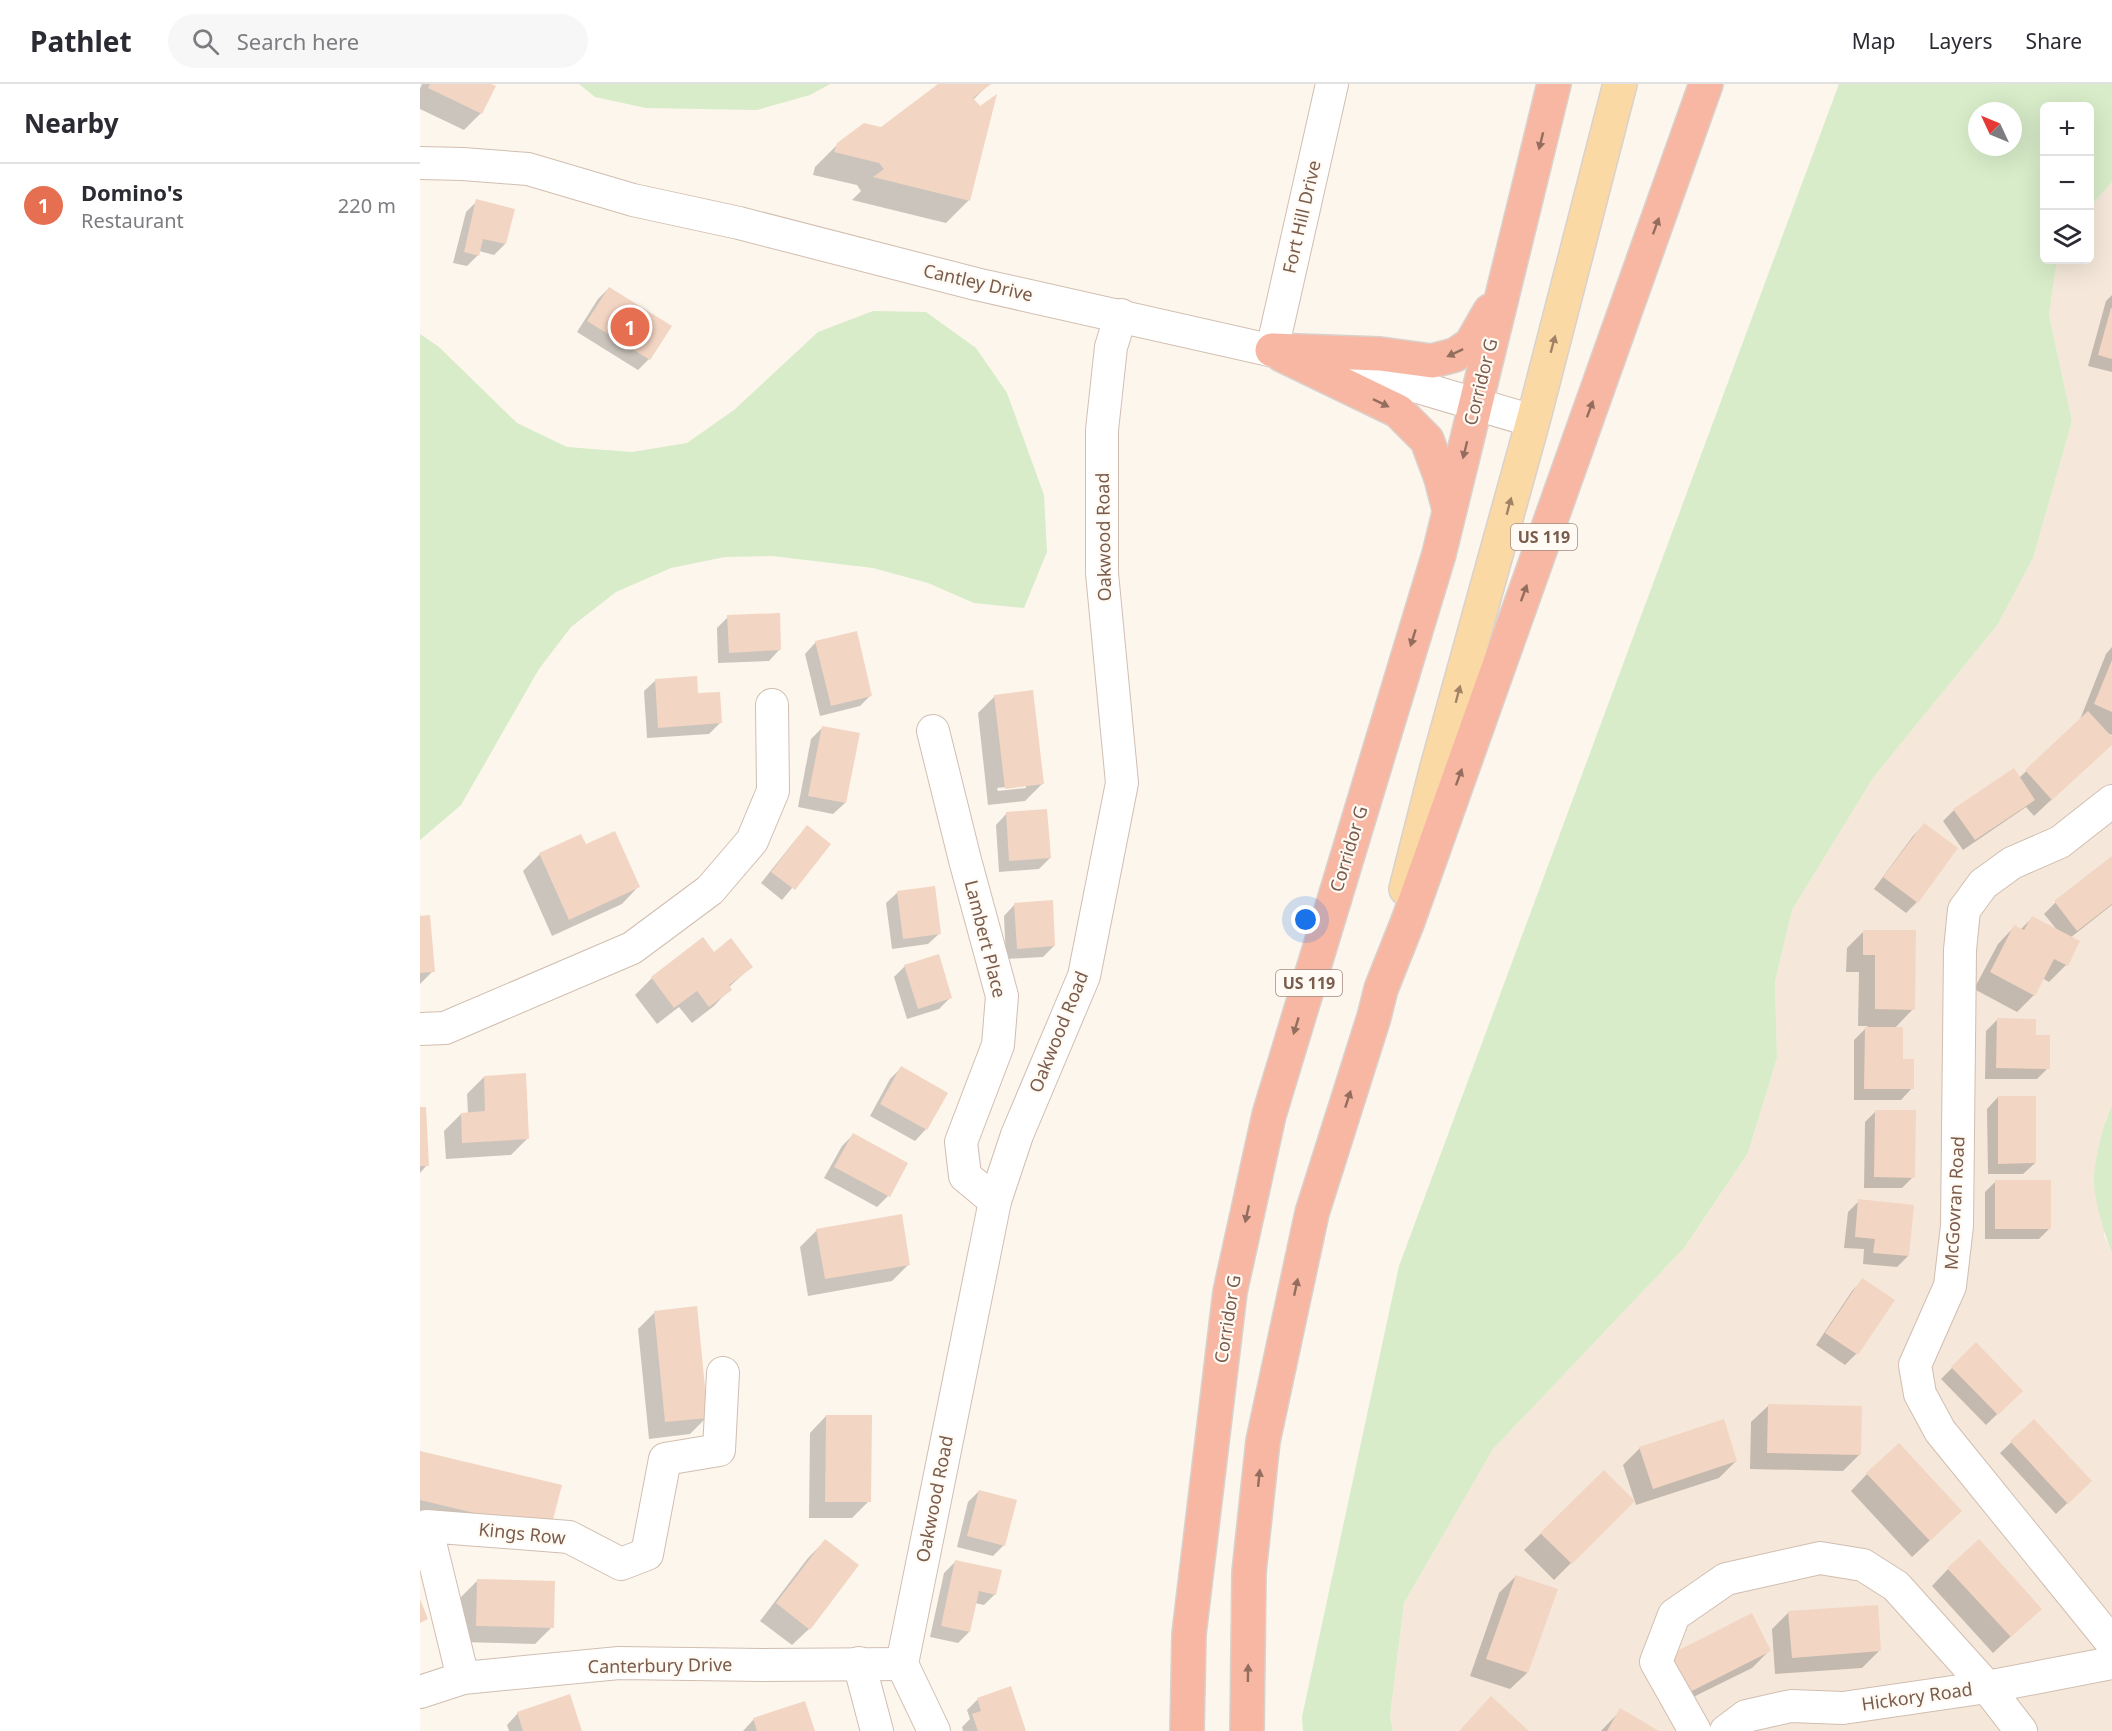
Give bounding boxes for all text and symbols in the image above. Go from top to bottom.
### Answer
search box [168,14,588,68]
text: Pathlet [30,22,132,60]
icon: search [189,25,222,58]
text: Search here [237,26,359,56]
text: Map [1852,27,1896,55]
text: Layers [1929,27,1993,55]
text: Share [2026,27,2082,55]
north arrow [1968,102,2022,156]
map controls [2040,102,2094,264]
button: + [2040,102,2094,156]
text: Nearby [24,105,119,141]
one-way arrow [1535,132,1545,150]
button: − [2040,156,2094,210]
street label: Fort Hill Drive [1276,158,1326,276]
text: Domino's [81,177,183,207]
text: 1 [38,192,49,219]
text: 220 m [338,192,396,219]
text: Restaurant [81,207,184,234]
button: layers [2040,210,2094,264]
one-way arrow [1651,217,1661,235]
street label: Cantley Drive [921,258,1035,306]
pin: 1 [610,304,650,350]
one-way arrow [1548,335,1558,354]
street label: Corridor G [1458,336,1502,428]
one-way arrow [1446,347,1464,357]
one-way arrow [1373,399,1390,408]
one-way arrow [1586,400,1596,418]
one-way arrow [1459,441,1469,459]
street label: Oakwood Road [1090,472,1116,602]
one-way arrow [1505,497,1515,515]
road number: US 119 [1511,524,1577,550]
one-way arrow [1520,584,1530,602]
one-way arrow [1408,629,1417,647]
one-way arrow [1453,685,1463,703]
one-way arrow [1454,768,1464,786]
street label: Corridor G [1324,803,1373,895]
street label: Lambert Place [960,877,1012,1000]
your location [1291,905,1320,934]
street label: Oakwood Road [1023,967,1093,1096]
road number: US 119 [1276,970,1342,996]
one-way arrow [1290,1017,1300,1035]
one-way arrow [1344,1090,1353,1108]
street label: McGovran Road [1939,1135,1969,1270]
one-way arrow [1242,1205,1251,1224]
street label: Corridor G [1208,1273,1246,1365]
one-way arrow [1292,1277,1301,1296]
street label: Oakwood Road [910,1433,958,1564]
one-way arrow [1254,1468,1264,1487]
street label: Kings Row [478,1517,567,1549]
street label: Canterbury Drive [587,1652,733,1678]
one-way arrow [1243,1663,1253,1682]
street label: Hickory Road [1860,1676,1974,1716]

